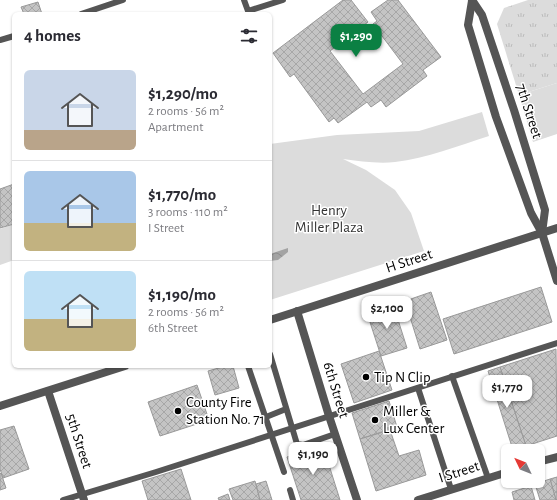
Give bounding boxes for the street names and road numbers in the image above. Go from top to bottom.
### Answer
street label: 7th Street [513,82,545,140]
street label: H Street [384,246,434,276]
street label: 6th Street [320,360,352,420]
street label: 5th Street [63,412,95,470]
street label: I Street [437,458,481,486]

